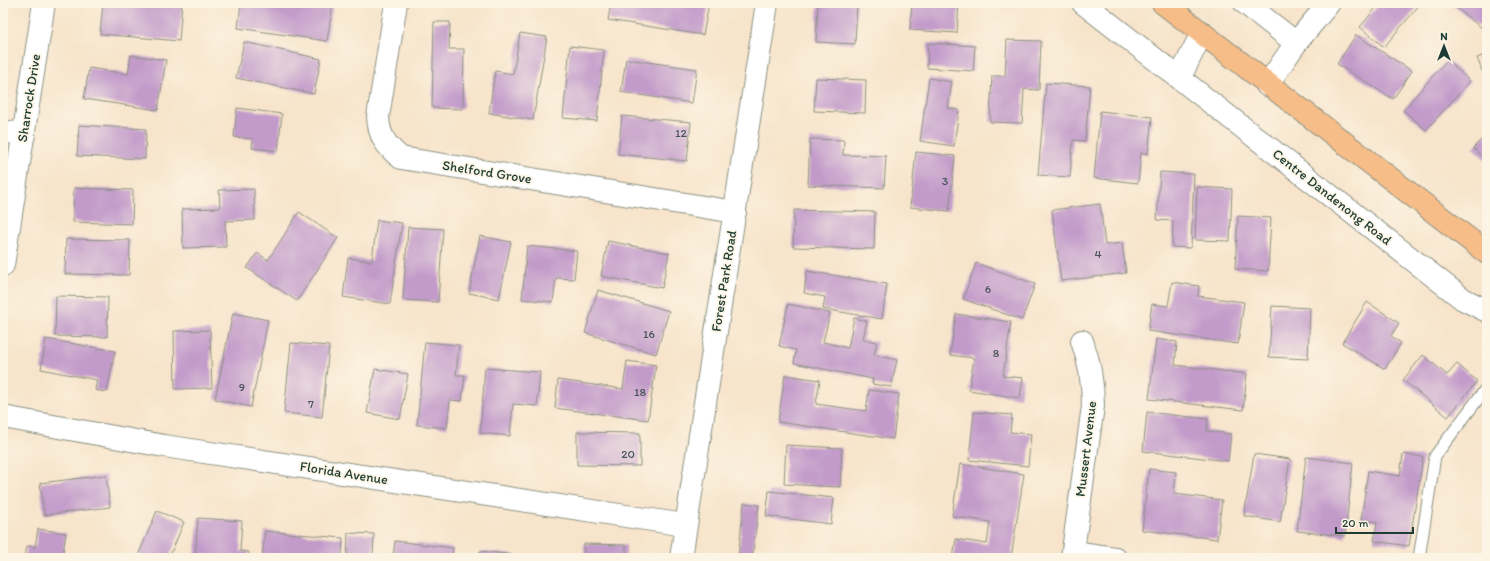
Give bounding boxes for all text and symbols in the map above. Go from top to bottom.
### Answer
north arrow [1424,26,1464,66]
text: N [1440,30,1448,43]
street label: Sharrock Drive [14,52,44,143]
house number: 12 [675,126,688,140]
street label: Centre Dandenong Road [1269,145,1395,249]
street label: Shelford Grove [441,157,533,187]
house number: 3 [942,174,949,188]
street label: Forest Park Road [708,229,740,333]
house number: 4 [1094,247,1102,261]
house number: 6 [985,282,991,296]
house number: 16 [643,327,655,341]
house number: 8 [993,346,1000,360]
house number: 9 [239,380,245,394]
house number: 18 [634,385,646,399]
house number: 7 [308,397,314,411]
street label: Mussert Avenue [1072,400,1100,498]
house number: 20 [621,447,635,461]
street label: Florida Avenue [299,458,390,488]
scale bar [1336,509,1413,535]
text: 20 m [1342,516,1369,530]

